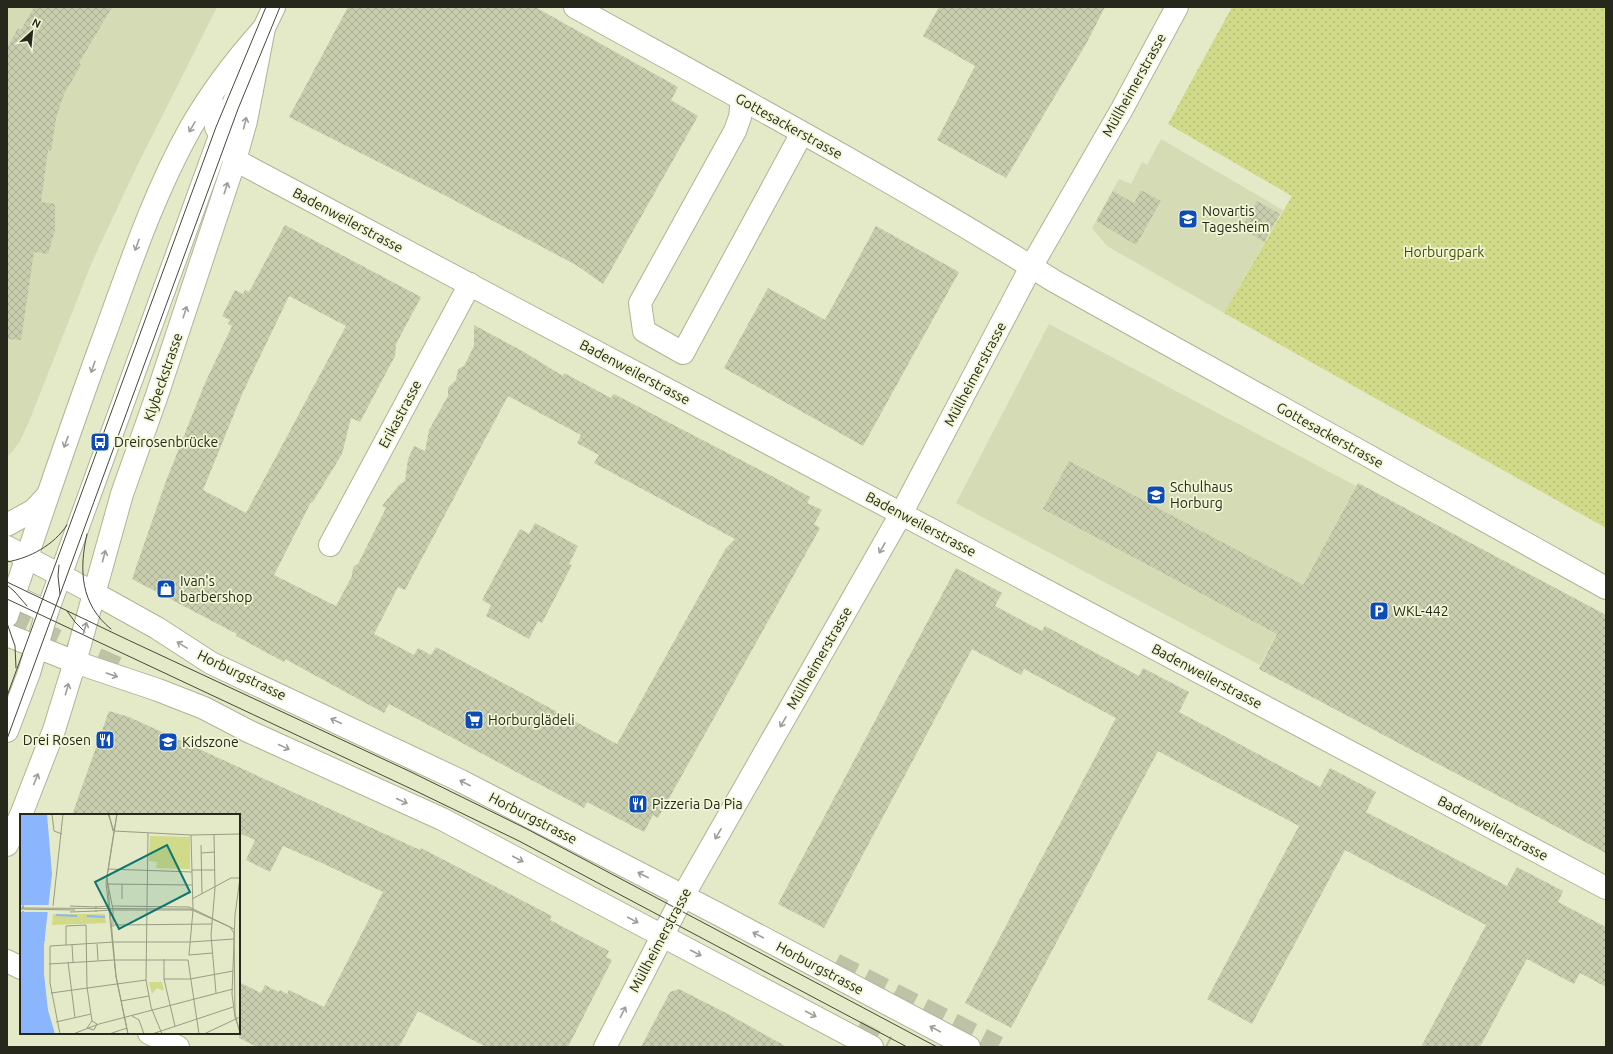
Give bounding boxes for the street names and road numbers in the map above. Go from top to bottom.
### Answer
street label: Müllheimerstrasse [1099,31,1169,139]
street label: Gottesackerstrasse [733,90,845,162]
street label: Badenweilerstrasse [290,184,406,256]
street label: Müllheimerstrasse [941,319,1009,429]
street label: Klybeckstrasse [140,331,186,423]
street label: Badenweilerstrasse [577,336,693,408]
street label: Erikastrasse [375,377,425,451]
street label: Gottesackerstrasse [1274,399,1386,471]
street label: Badenweilerstrasse [863,488,979,560]
street label: Müllheimerstrasse [783,604,855,712]
street label: Badenweilerstrasse [1149,640,1265,712]
street label: Horburgstrasse [195,647,289,703]
street label: Horburgstrasse [486,789,580,847]
street label: Badenweilerstrasse [1435,792,1551,864]
street label: Müllheimerstrasse [626,885,694,995]
street label: Horburgstrasse [774,938,866,998]

